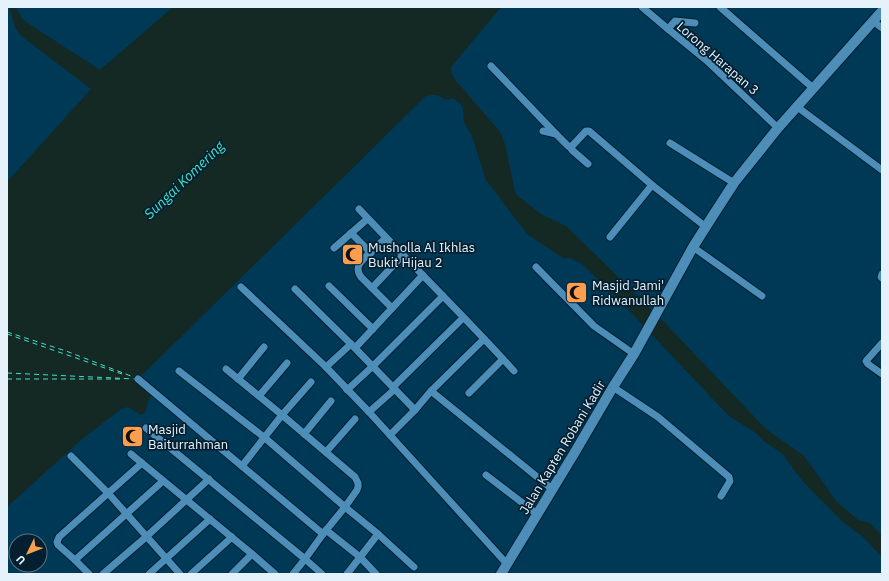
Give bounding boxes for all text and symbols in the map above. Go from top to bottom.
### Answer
street label: Lorong Harapan 3 [673,18,762,99]
water label: Sungai Komering [140,137,229,223]
place label: Musholla Al Ikhlas Bukit Hijau 2 [368,239,475,271]
mosque icon: Musholla Al Ikhlas Bukit Hijau 2 [340,241,366,267]
place label: Masjid Jami' Ridwanullah [592,277,664,309]
mosque icon: Masjid Jami' Ridwanullah [563,279,589,305]
street label: Jalan Kapten Robani Kadir [516,377,609,517]
place label: Masjid Baiturrahman [148,421,228,453]
mosque icon: Masjid Baiturrahman [119,423,145,449]
north arrow [8,533,48,573]
text: U [13,552,28,567]

